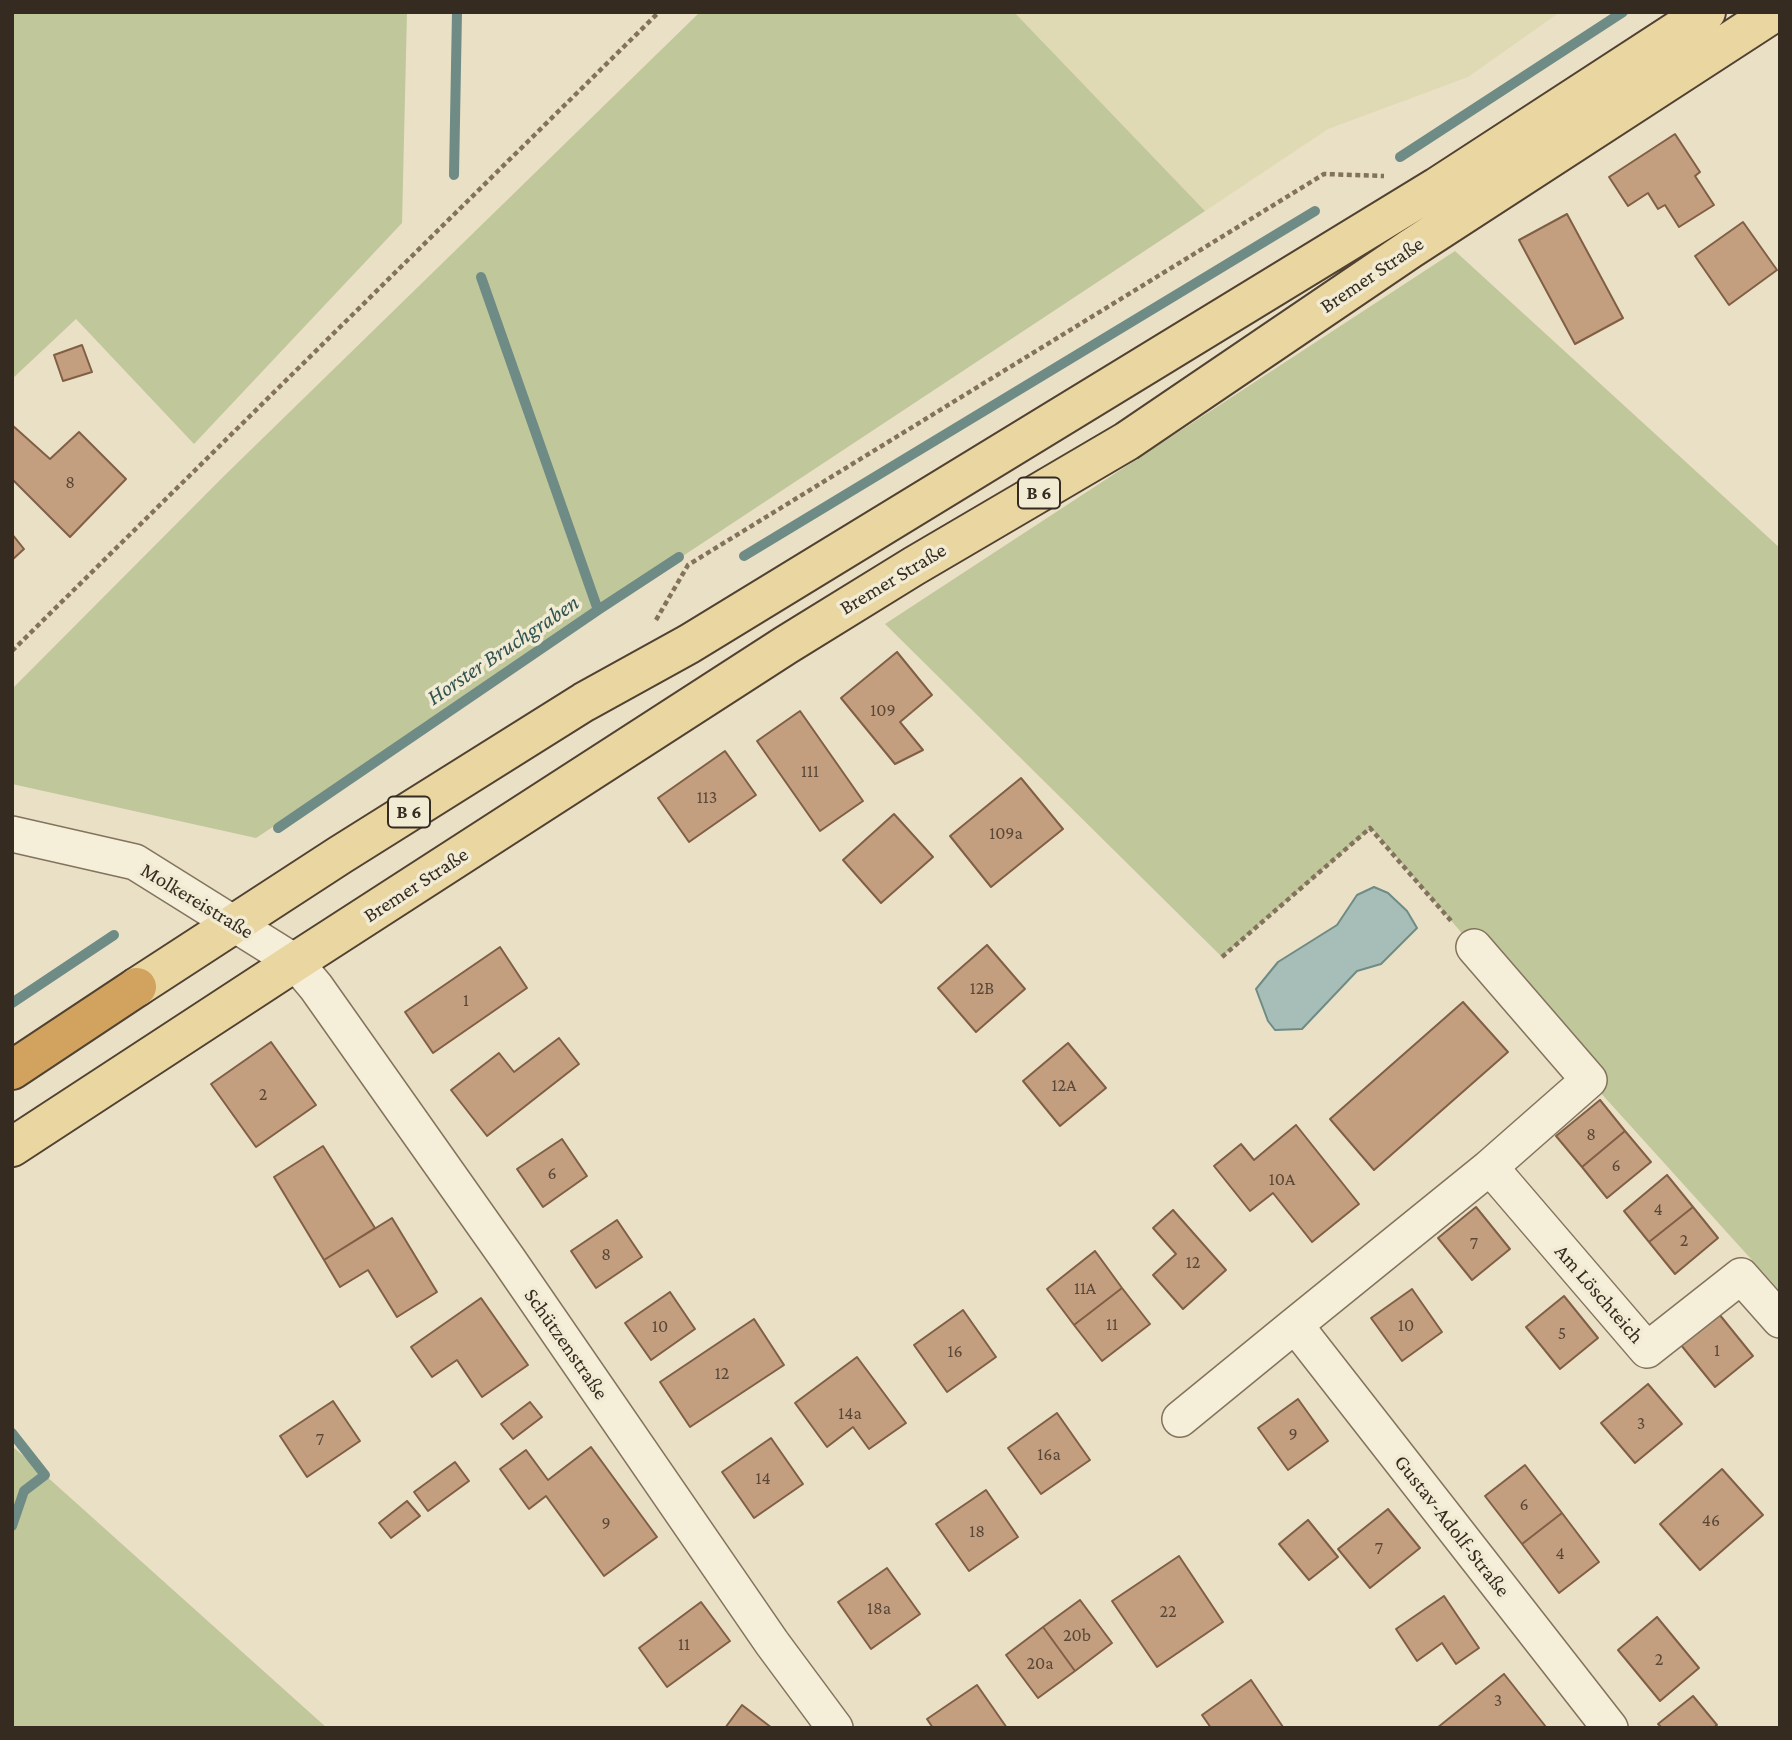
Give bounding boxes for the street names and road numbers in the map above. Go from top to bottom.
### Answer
street label: Bremer Straße [1315,231,1429,319]
road number: B 6 [1018,478,1060,508]
street label: Bremer Straße [835,537,951,621]
road number: B 6 [388,796,430,828]
street label: Bremer Straße [359,842,473,928]
street label: Molkereistraße [136,857,258,945]
street label: Am Löschteich [1549,1239,1649,1349]
street label: Schützenstraße [518,1284,614,1404]
street label: Gustav-Adolf-Straße [1389,1450,1515,1602]

